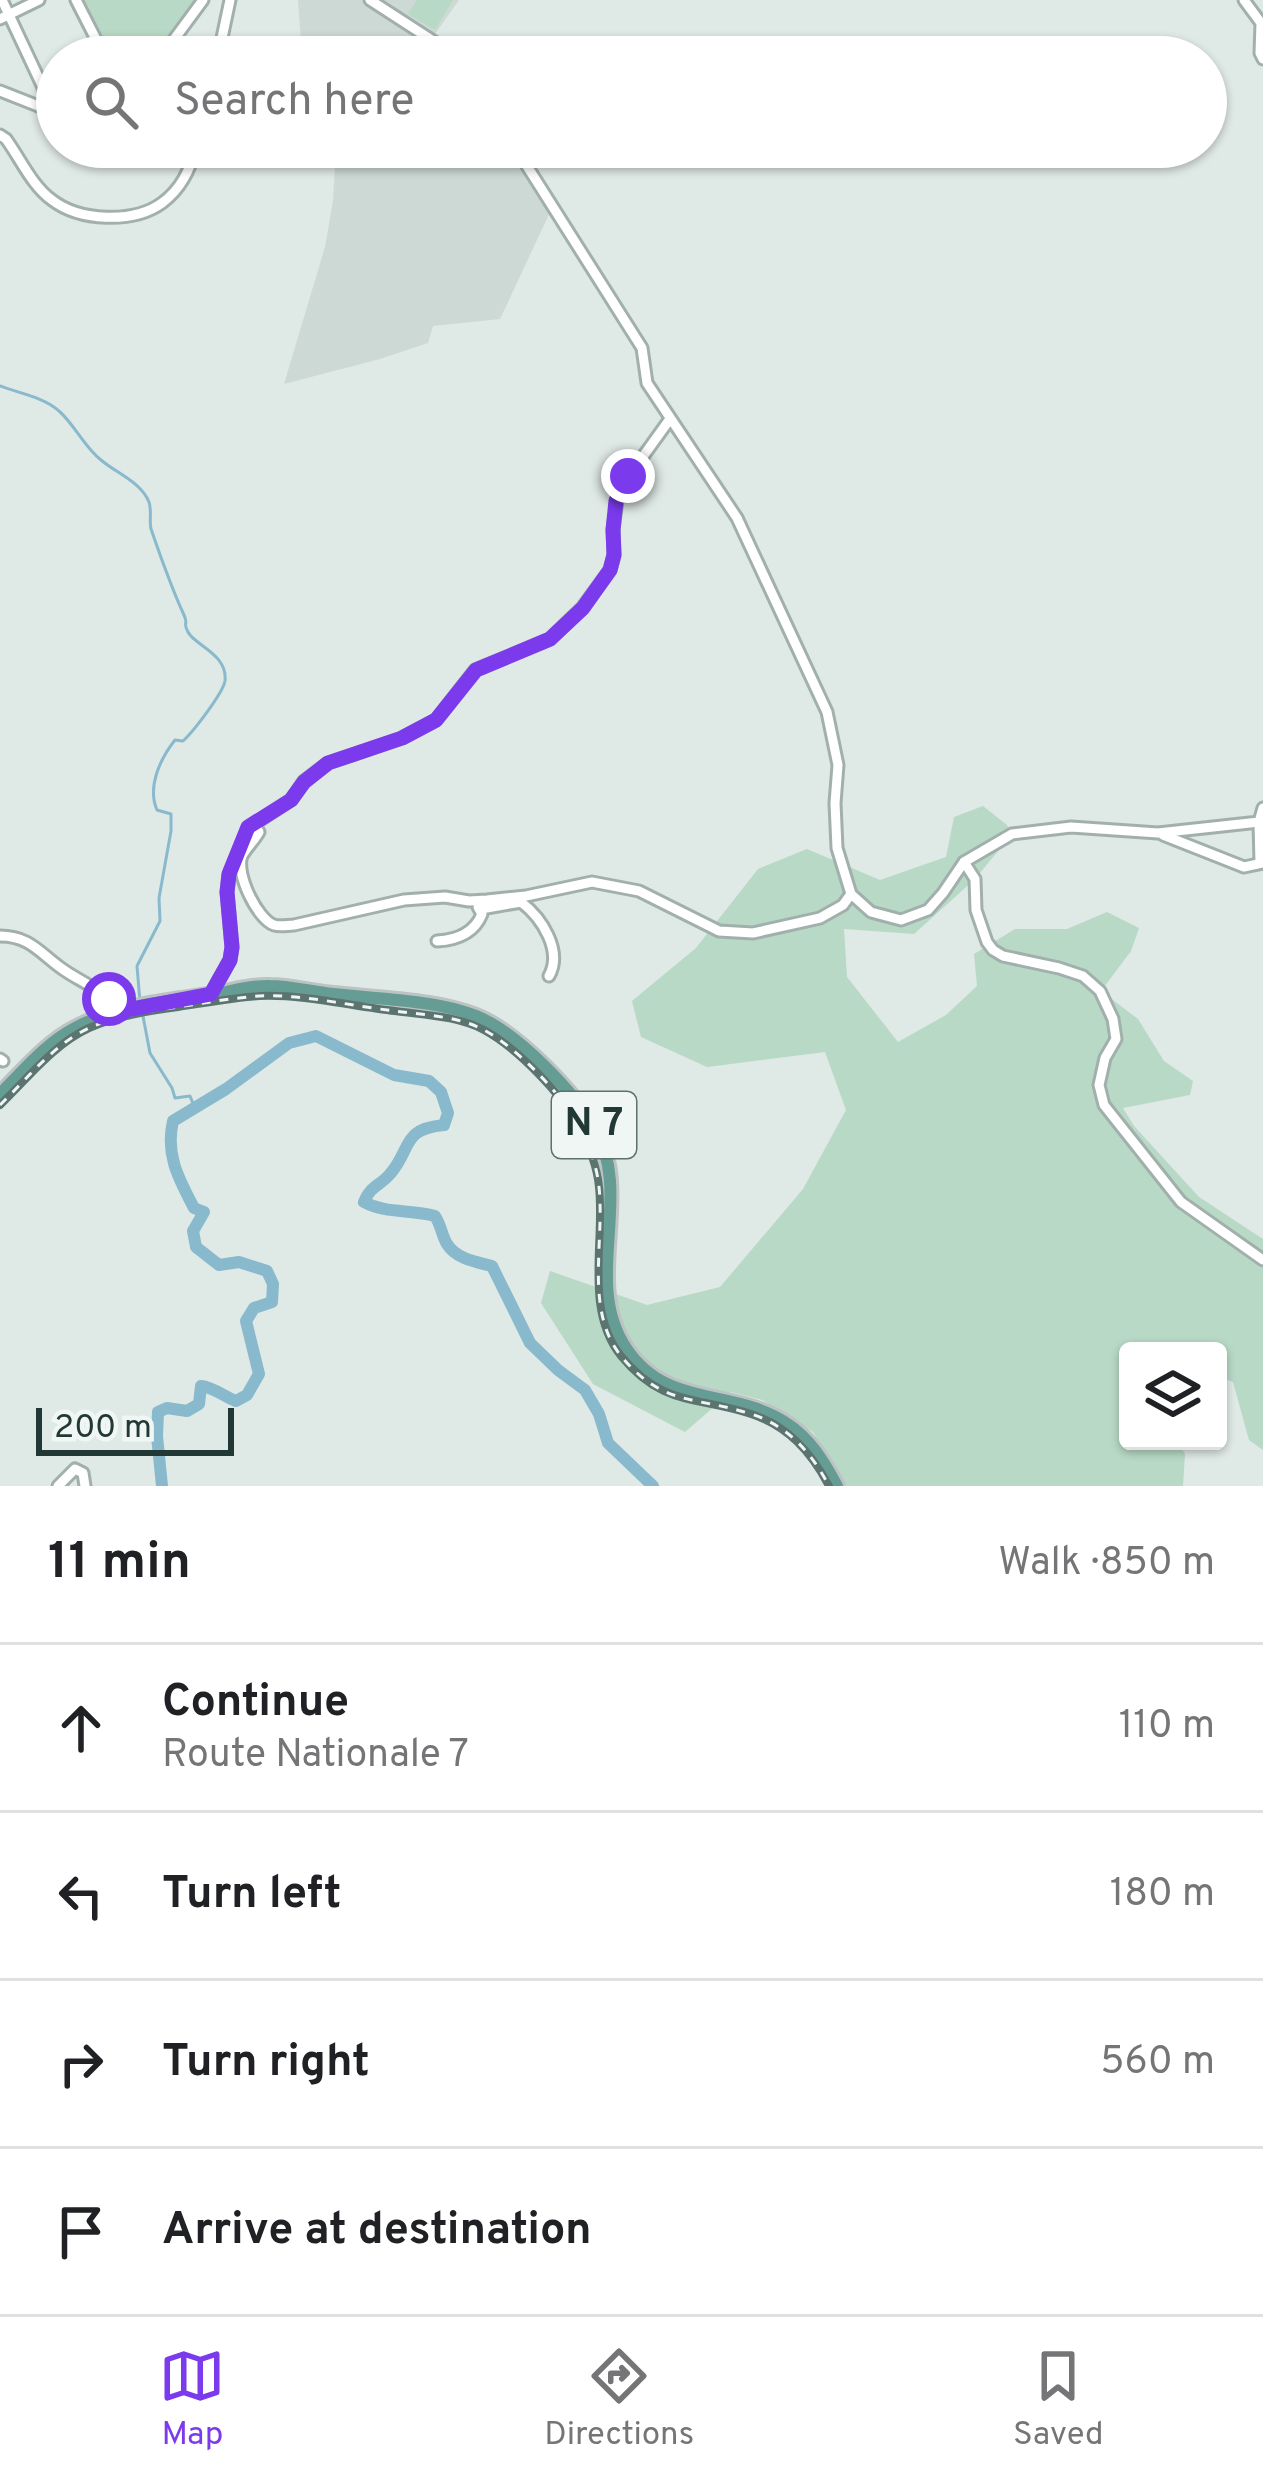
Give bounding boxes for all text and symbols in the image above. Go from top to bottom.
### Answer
search box [36,36,1227,168]
icon: search [78,69,144,135]
text: Search here [174,74,414,131]
route end [601,449,655,503]
route start [82,972,136,1026]
road number: N 7 [552,1092,636,1158]
map controls [1119,1342,1227,1450]
button: layers [1119,1342,1227,1450]
scale bar [36,1402,234,1455]
text: 200 m [54,1408,152,1450]
text: 11 min [48,1532,191,1597]
text: Walk · 850 m [998,1540,1215,1589]
text: Continue [162,1675,349,1732]
icon: ahead [48,1695,114,1761]
text: 110 m [1119,1703,1215,1752]
text: Route Nationale 7 [162,1732,469,1781]
icon: left [48,1863,114,1929]
text: Turn left [162,1867,341,1924]
text: 180 m [1110,1871,1215,1920]
icon: right [48,2031,114,2097]
text: Turn right [162,2035,370,2092]
text: 560 m [1100,2039,1215,2088]
icon: arrive [48,2199,114,2265]
text: Arrive at destination [162,2203,592,2260]
tab: Map [159,2343,225,2457]
tab: Directions [544,2343,694,2457]
tab: Saved [1013,2343,1104,2457]

